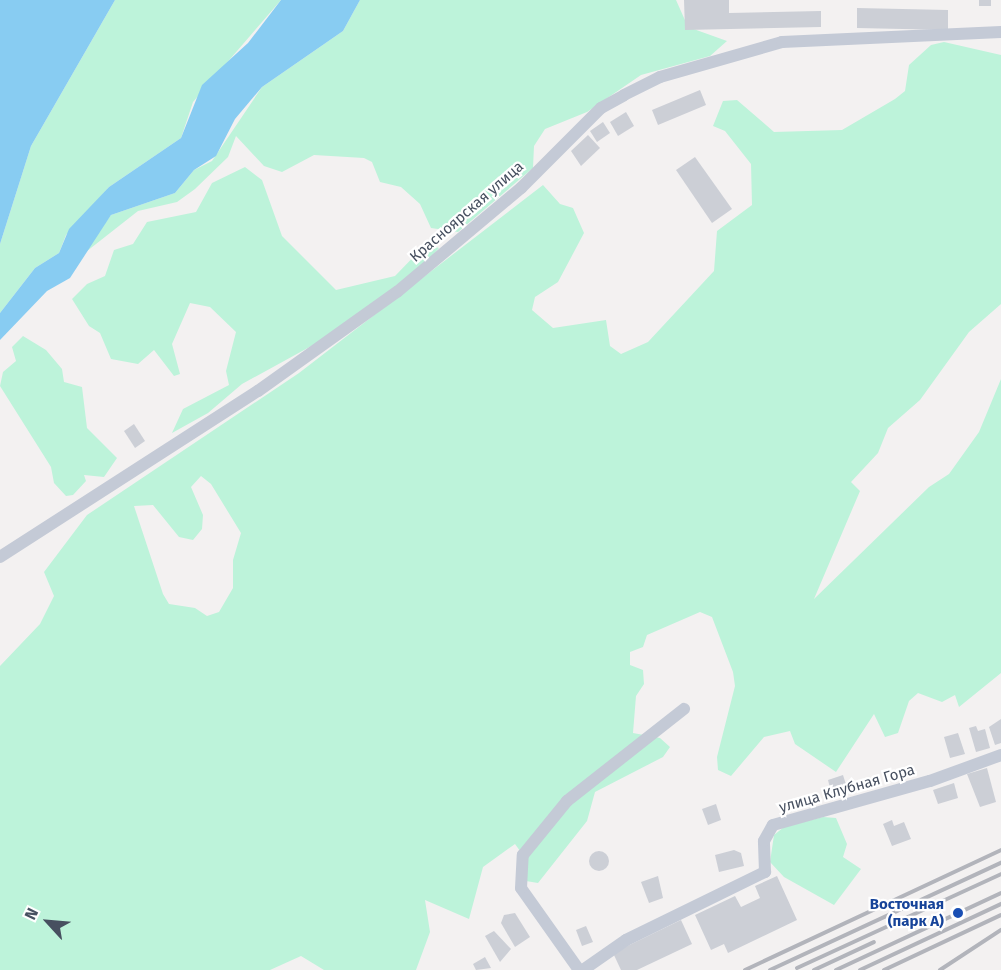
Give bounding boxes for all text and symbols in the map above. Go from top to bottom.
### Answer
street label: Красноярская улица [407,158,527,266]
street label: улица Клубная Гора [777,761,917,817]
north arrow [18,892,78,952]
place label: Восточная (парк А) [870,895,944,930]
marker: Восточная (парк А) [949,904,967,922]
text: N [21,905,42,923]

